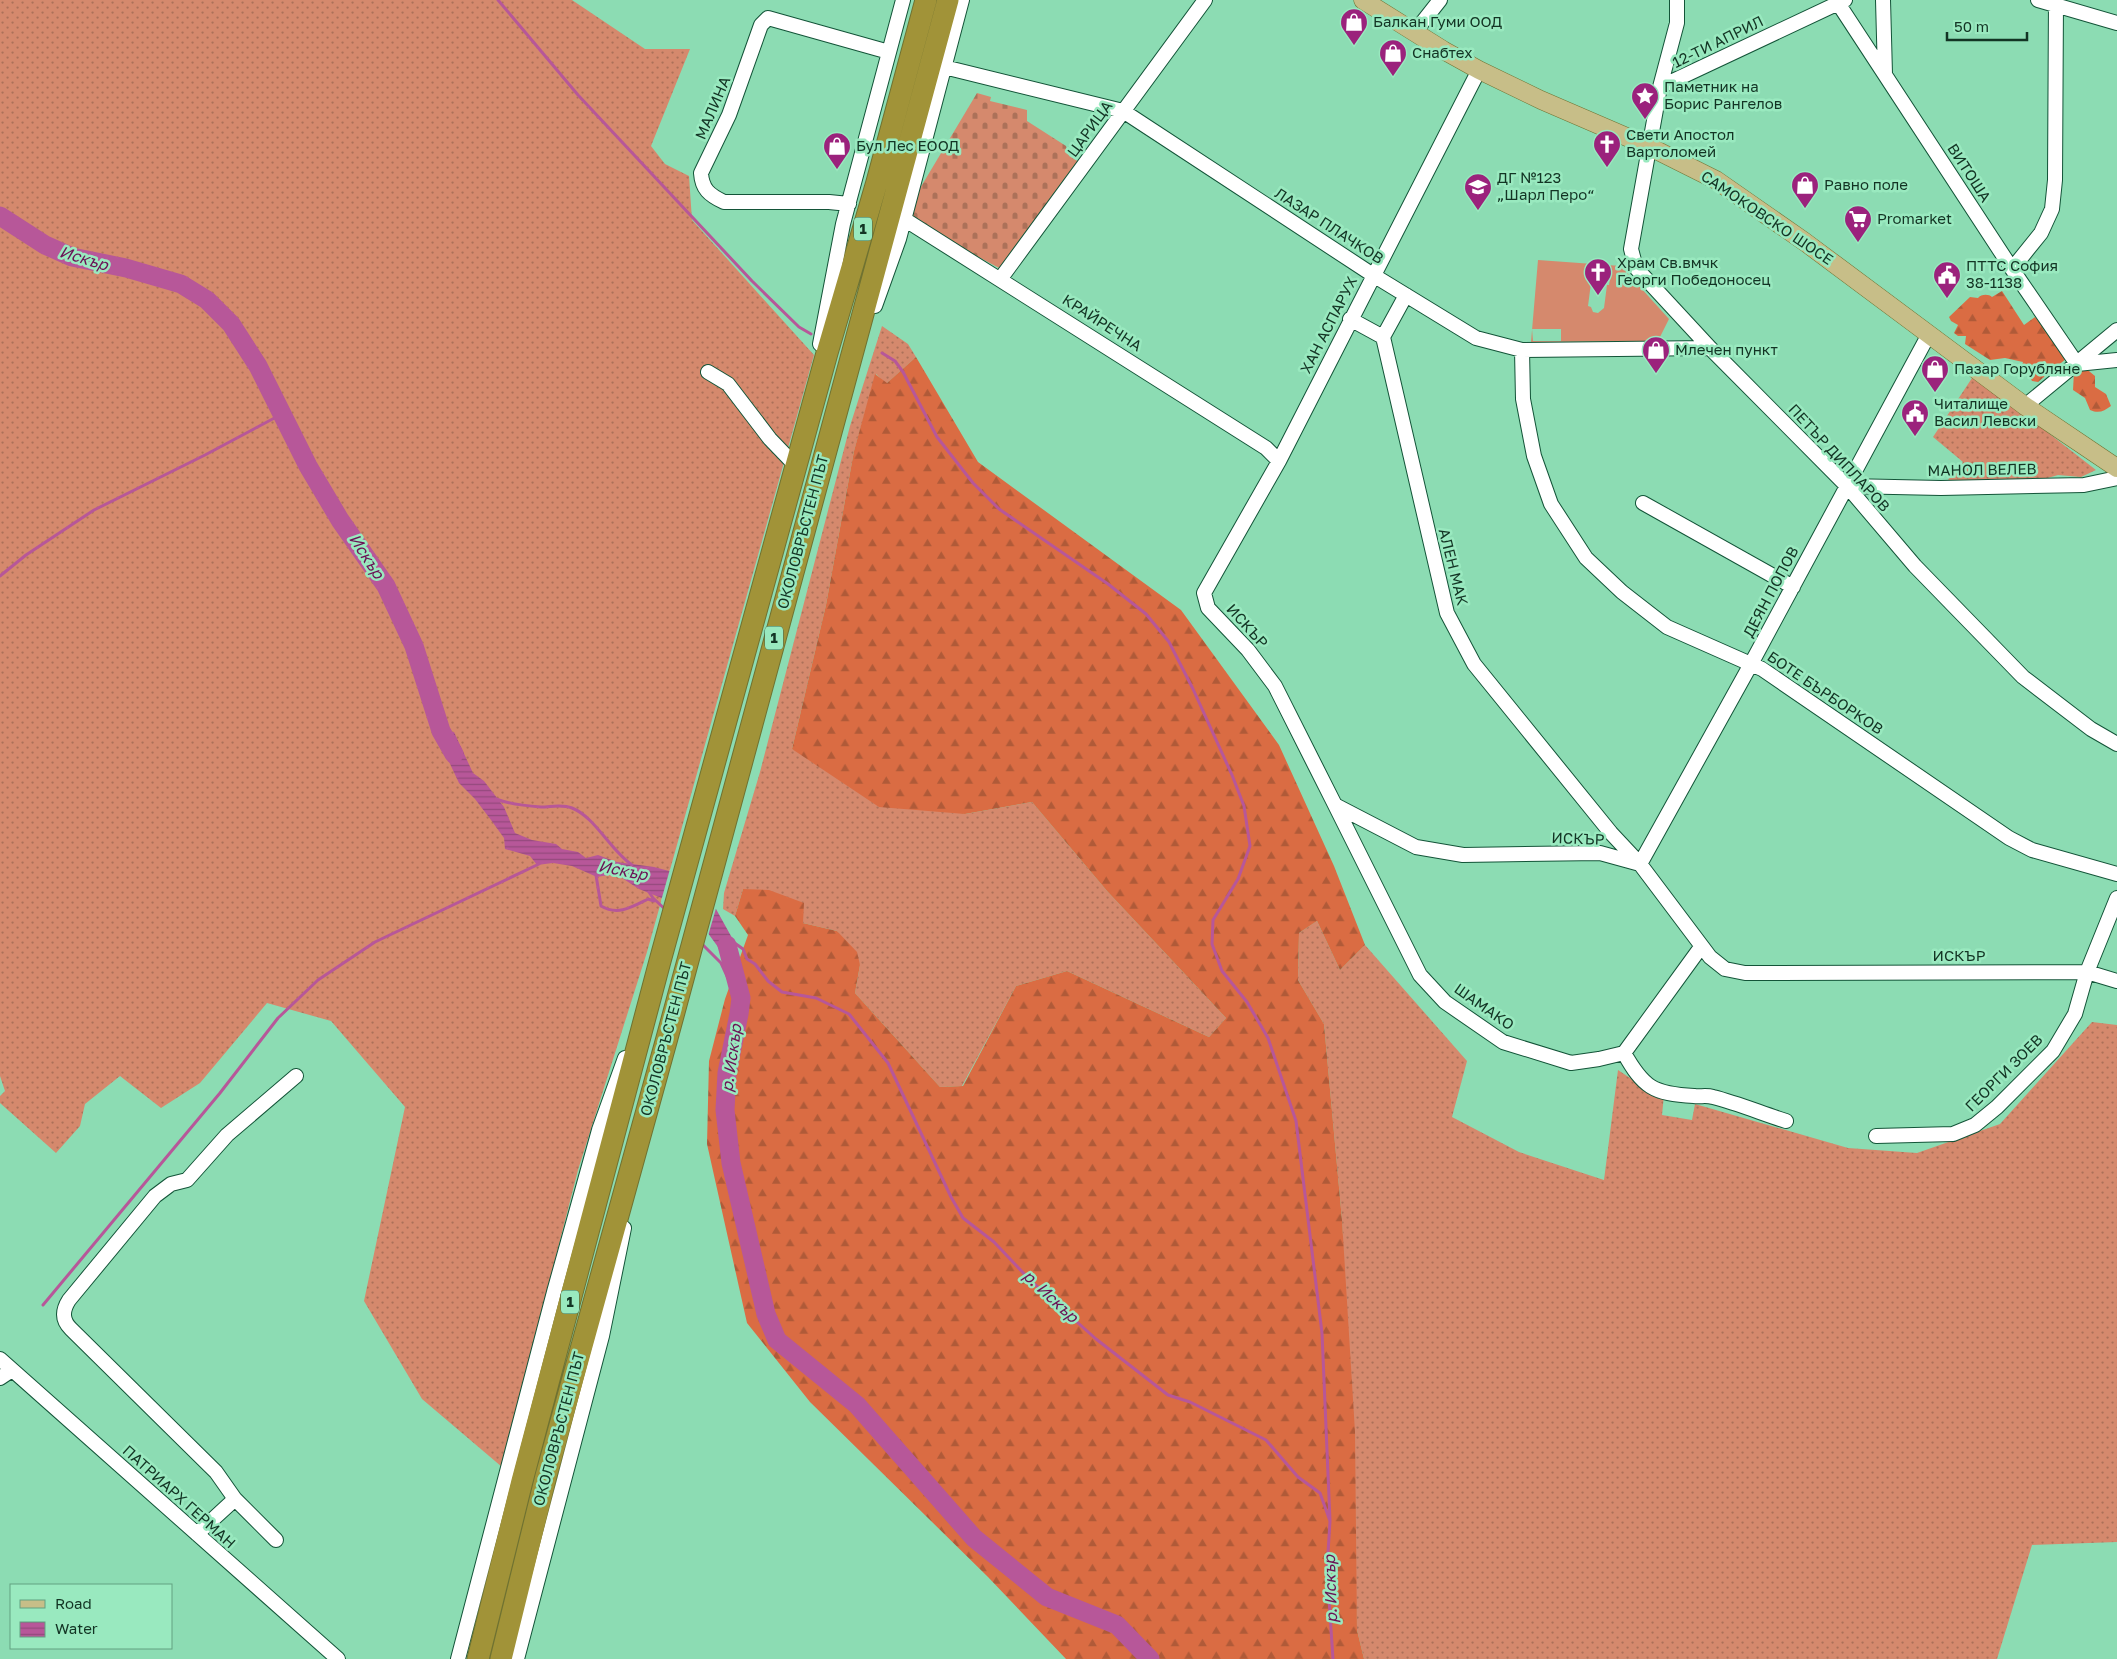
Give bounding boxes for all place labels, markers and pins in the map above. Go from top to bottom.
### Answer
shop icon: Балкан Гуми ООД [1339,7,1369,46]
place label: Балкан Гуми ООД [1373,12,1502,30]
shop icon: Снабтех [1378,38,1408,77]
place label: Снабтех [1412,43,1472,61]
place label: Паметник на Борис Рангелов [1664,77,1782,112]
place icon: Паметник на Борис Рангелов [1630,81,1660,120]
place label: Свети Апостол Вартоломей [1626,125,1735,160]
church icon: Свети Апостол Вартоломей [1592,129,1622,168]
shop icon: Бул Лес ЕООД [822,131,852,170]
place label: Бул Лес ЕООД [856,136,959,154]
place label: ДГ №123 „Шарл Перо“ [1497,168,1594,203]
shop icon: Равно поле [1790,170,1820,209]
school or university icon: ДГ №123 „Шарл Перо“ [1463,172,1493,211]
place label: Равно поле [1824,175,1908,193]
supermarket icon: Promarket [1843,204,1873,243]
place label: Promarket [1877,209,1952,227]
place label: Храм Св.вмчк Георги Победоносец [1617,253,1771,288]
place label: ПТТС София 38-1138 [1966,256,2058,291]
church icon: Храм Св.вмчк Георги Победоносец [1583,257,1613,296]
public building icon: ПТТС София 38-1138 [1932,260,1962,299]
shop icon: Млечен пункт [1641,335,1671,374]
place label: Млечен пункт [1675,340,1778,358]
shop icon: Пазар Горубляне [1920,354,1950,393]
place label: Пазар Горубляне [1954,359,2080,377]
place label: Читалище Васил Левски [1934,394,2036,429]
public building icon: Читалище Васил Левски [1900,398,1930,437]

